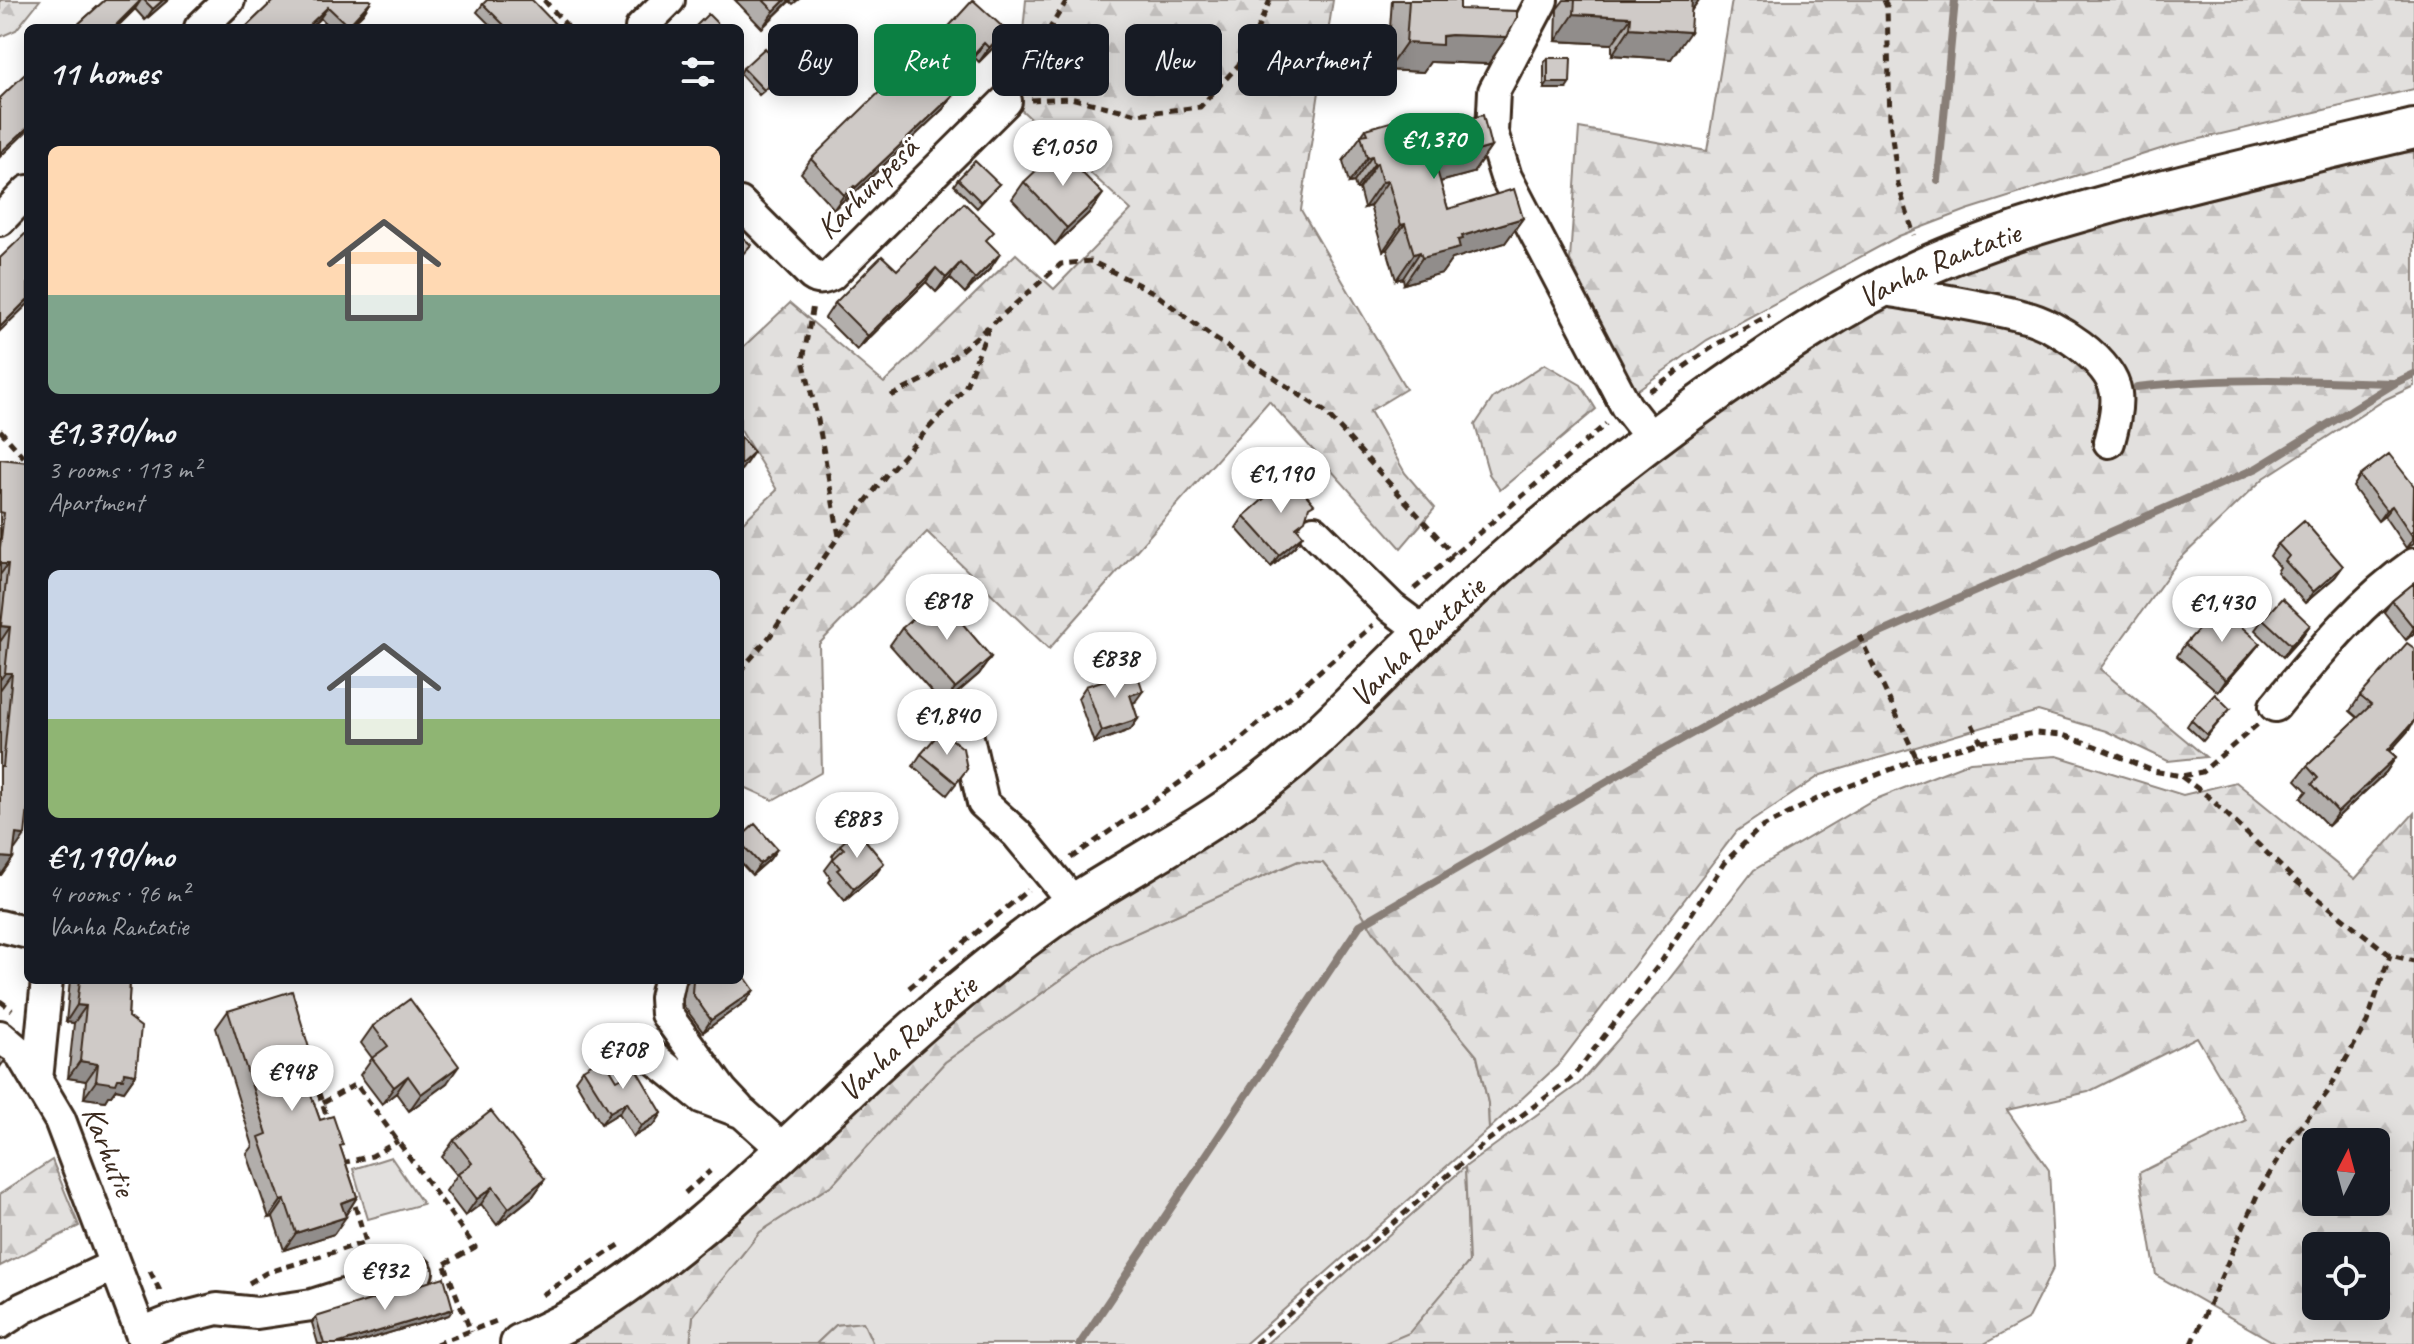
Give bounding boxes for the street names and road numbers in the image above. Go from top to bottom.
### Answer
street label: Karhunpesä [807,127,928,248]
street label: Vanha Rantatie [1851,211,2028,317]
street label: Vanha Rantatie [1340,565,1495,716]
street label: Vanha Rantatie [829,963,987,1110]
street label: Karhutie [72,1100,146,1204]

